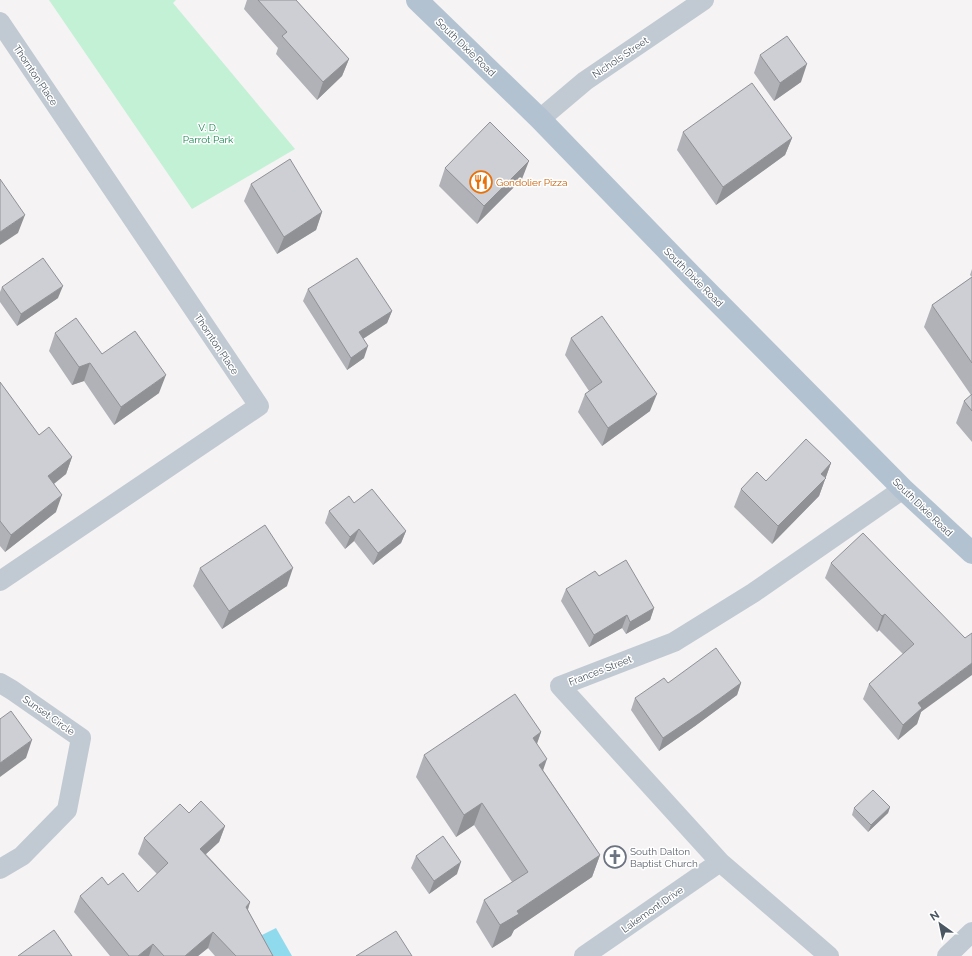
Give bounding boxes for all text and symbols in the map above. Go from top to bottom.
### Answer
street label: South Dixie Road [434,16,498,79]
street label: Nichols Street [590,34,651,80]
street label: Thornton Place [11,43,60,108]
park label: V. D. Parrot Park [183,122,234,145]
restaurant icon: Gondolier Pizza [468,169,494,195]
place label: Gondolier Pizza [496,177,567,188]
street label: South Dixie Road [662,246,725,309]
street label: Thornton Place [192,312,241,377]
street label: South Dixie Road [891,476,955,539]
street label: Frances Street [567,653,634,688]
street label: Sunset Circle [21,693,77,737]
church icon: South Dalton Baptist Church [602,844,628,870]
place label: South Dalton Baptist Church [630,846,698,869]
street label: Lakemont Drive [619,884,685,935]
north arrow [920,904,960,944]
text: N [928,908,942,924]

